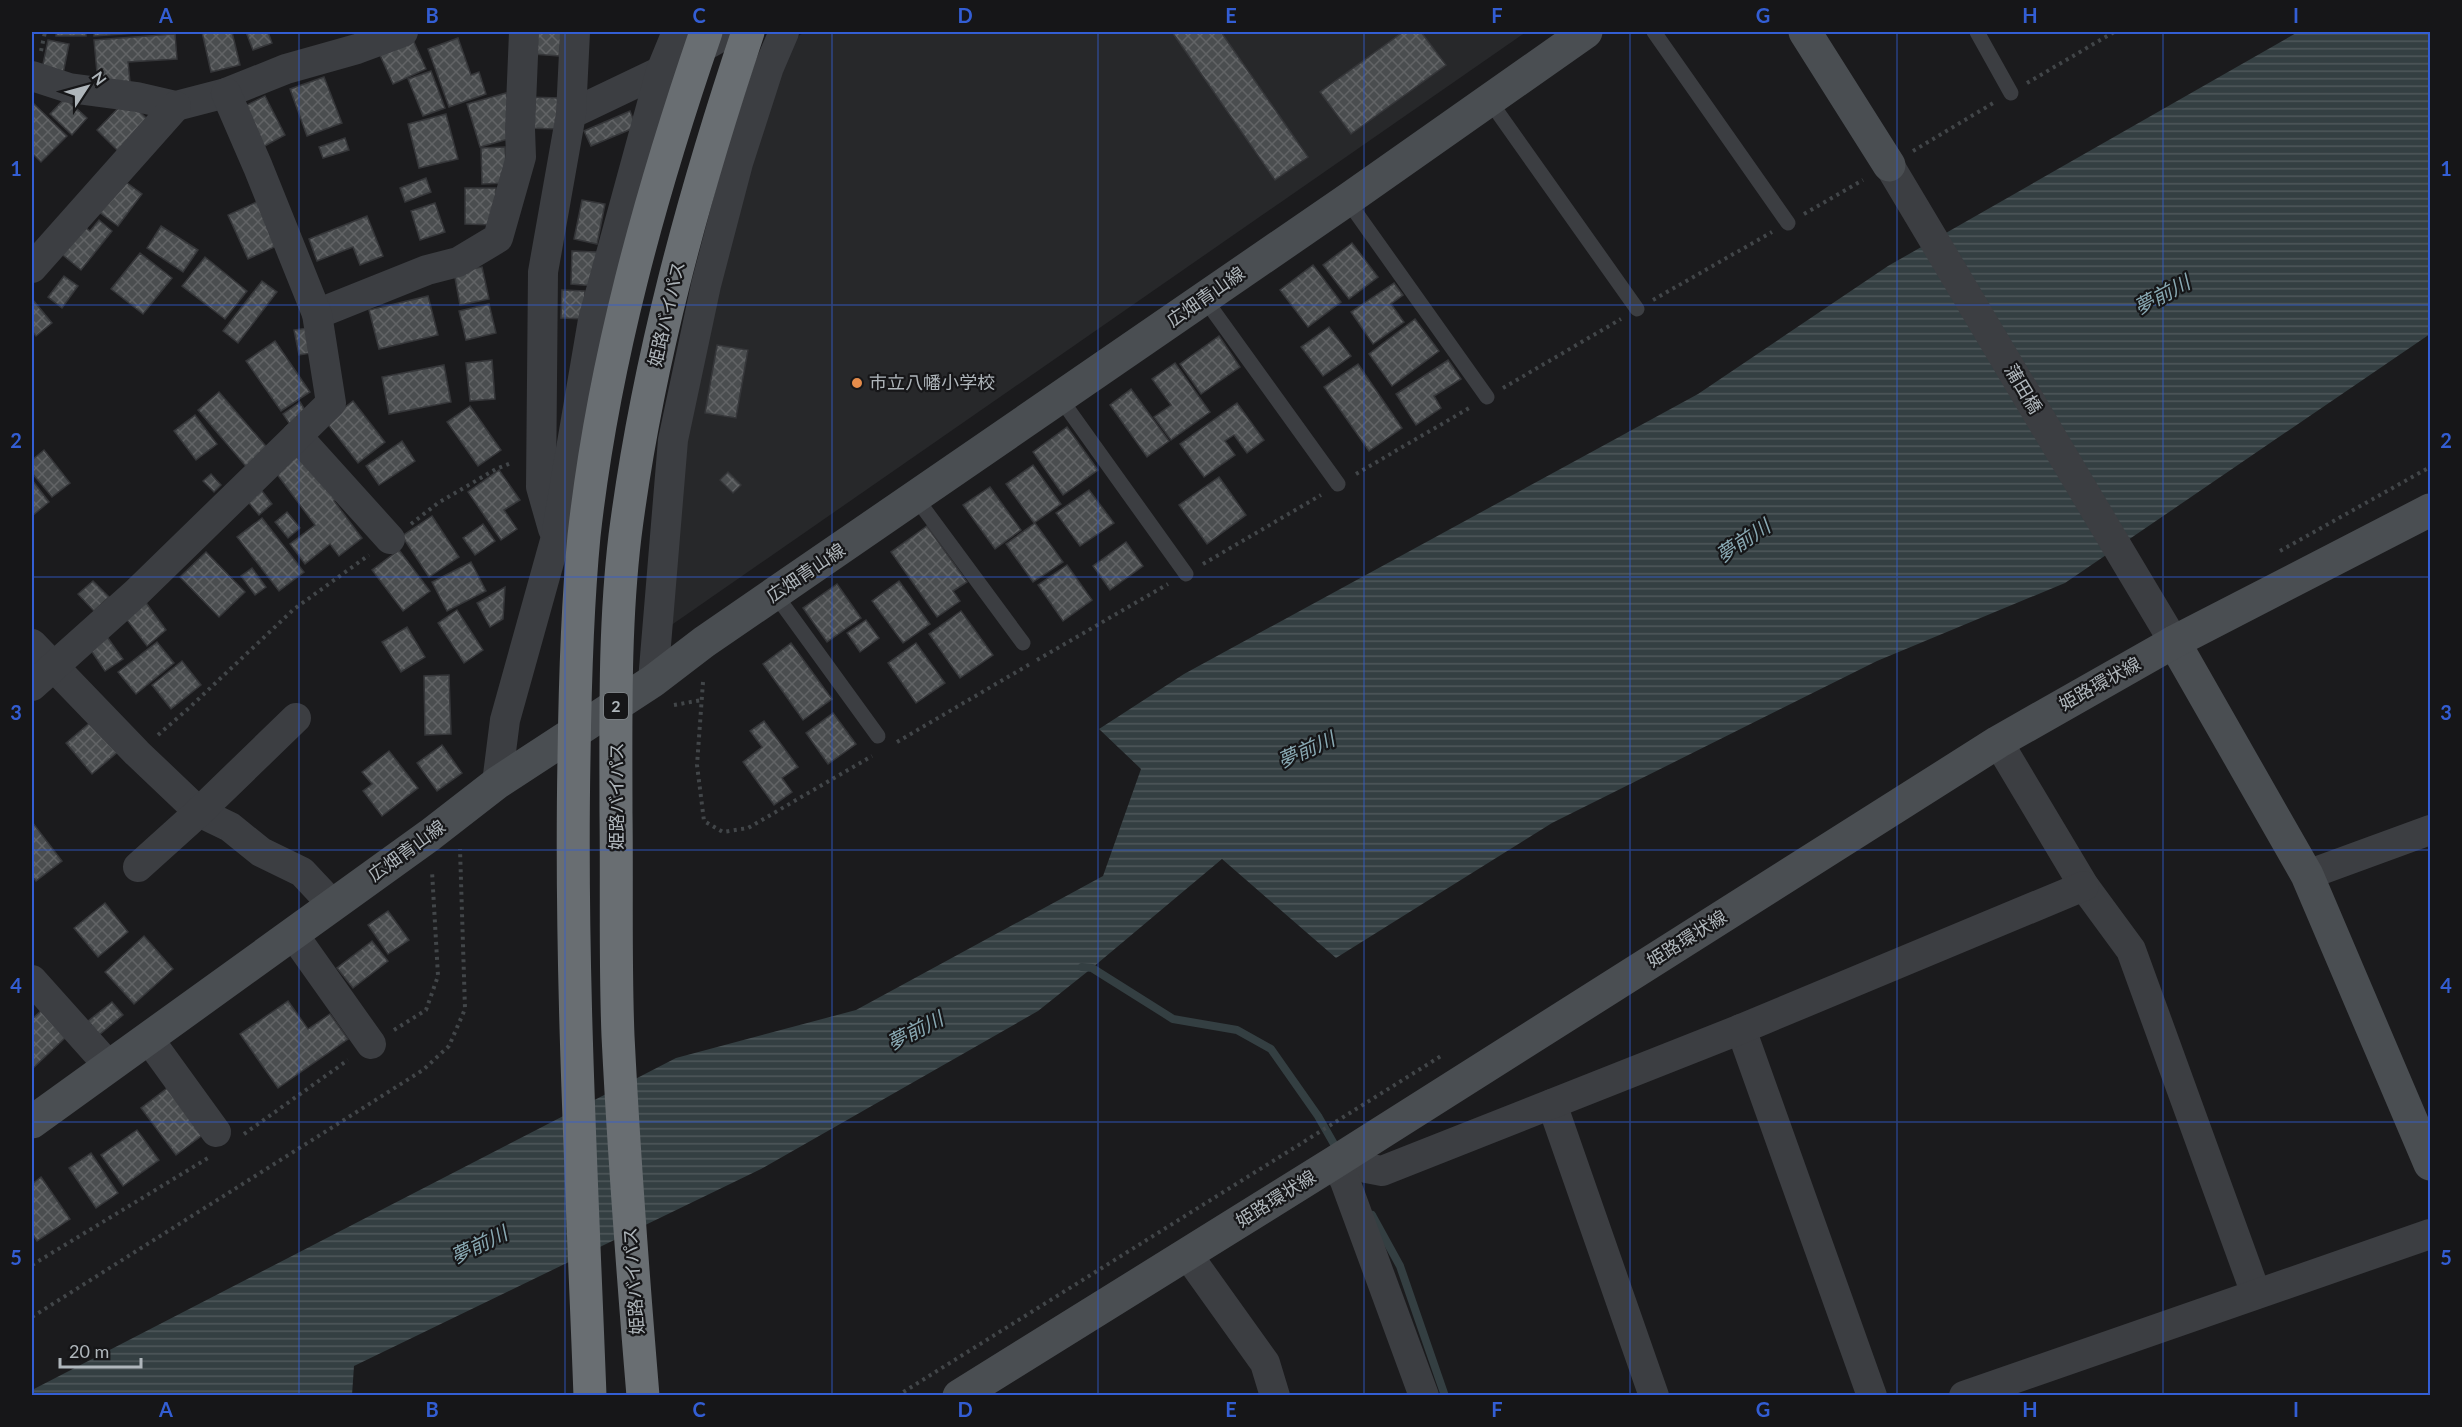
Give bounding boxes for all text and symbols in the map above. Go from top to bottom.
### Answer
text: A [158,3,173,27]
text: B [425,3,439,27]
text: C [692,3,706,27]
text: D [957,3,973,27]
text: E [1225,3,1237,27]
text: F [1491,3,1503,27]
text: G [1756,3,1770,27]
text: H [2022,3,2038,27]
text: I [2293,3,2299,27]
north arrow [57,57,117,117]
text: N [88,67,111,88]
text: 1 [10,156,22,180]
text: 1 [2440,156,2452,180]
street label: 姫路バイパス [643,259,689,369]
street label: 広畑青山線 [1162,261,1249,331]
water label: 夢前川 [2129,268,2195,319]
street label: 蒲田橋 [2001,360,2047,417]
place label: 市立八幡小学校 [869,371,995,393]
marker: 市立八幡小学校 [850,376,864,390]
text: 2 [10,428,22,452]
text: 2 [2440,428,2452,452]
water label: 夢前川 [1711,512,1776,567]
street label: 広畑青山線 [762,538,849,606]
street label: 姫路環状線 [2055,652,2144,715]
road number: 2 [604,693,628,719]
text: 3 [10,700,22,724]
text: 3 [2440,700,2452,724]
water label: 夢前川 [1273,725,1340,772]
street label: 姫路バイパス [605,742,627,850]
street label: 広畑青山線 [364,815,449,886]
street label: 姫路環状線 [1642,905,1730,971]
text: 4 [10,973,22,997]
text: 4 [2440,973,2452,997]
water label: 夢前川 [882,1005,949,1054]
street label: 姫路環状線 [1231,1165,1319,1231]
water label: 夢前川 [446,1219,513,1268]
street label: 姫路バイパス [618,1227,648,1336]
text: 5 [10,1245,22,1269]
text: 5 [2440,1245,2452,1269]
scale bar [60,1331,141,1369]
text: 20 m [69,1340,109,1362]
text: A [158,1397,173,1421]
text: B [425,1397,439,1421]
text: C [692,1397,706,1421]
text: D [957,1397,973,1421]
text: E [1225,1397,1237,1421]
text: F [1491,1397,1503,1421]
text: G [1756,1397,1770,1421]
text: H [2022,1397,2038,1421]
text: I [2293,1397,2299,1421]

